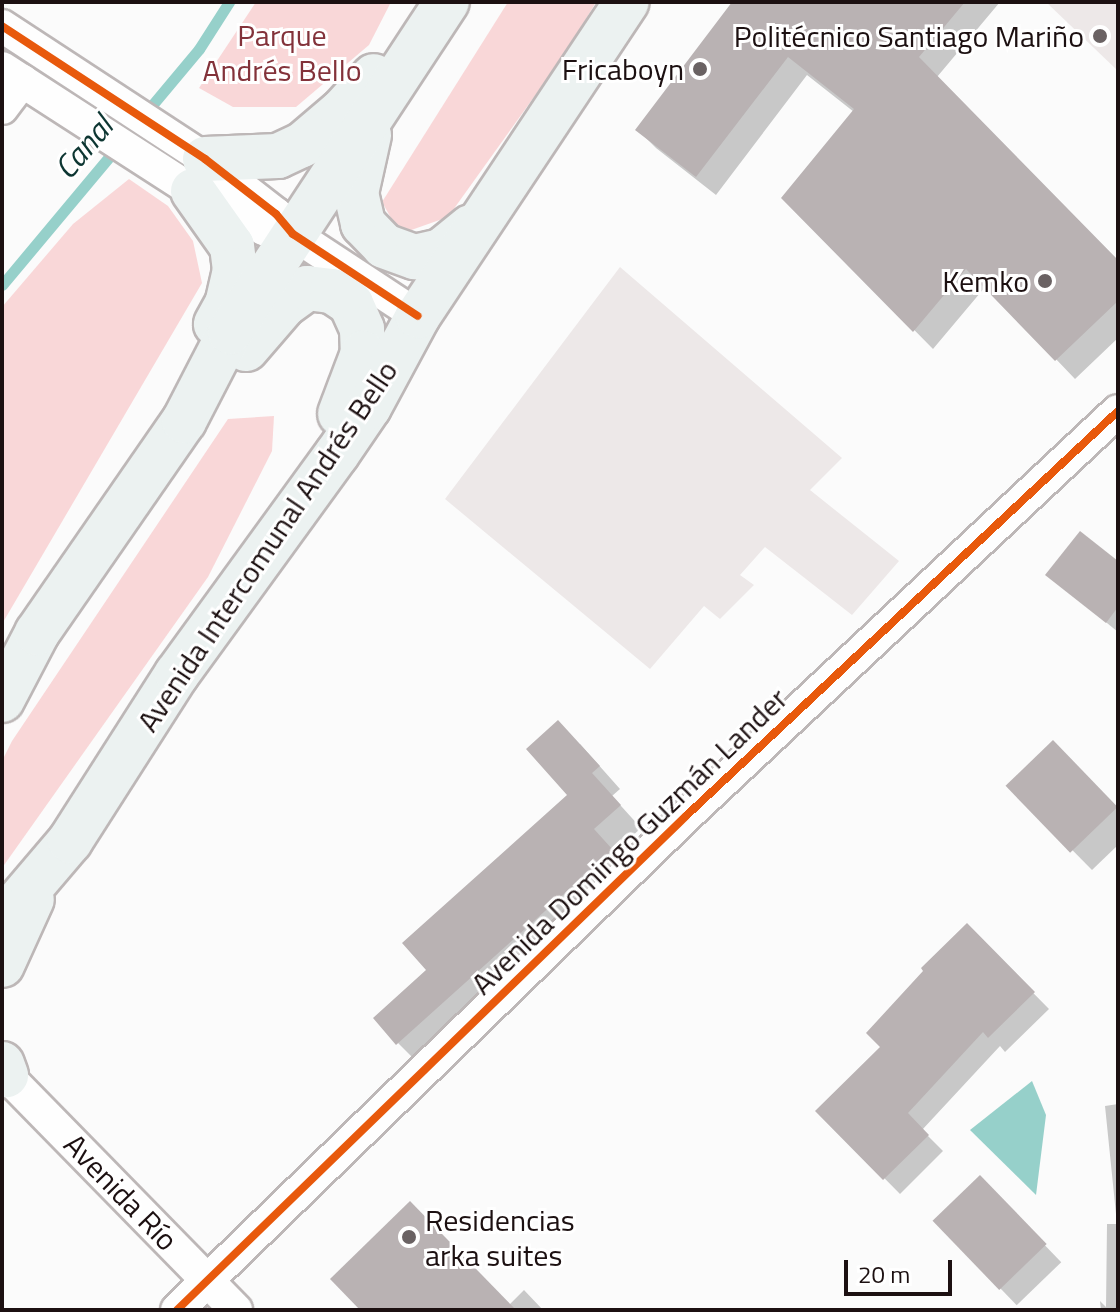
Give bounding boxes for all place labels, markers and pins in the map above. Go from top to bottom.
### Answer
place label: Politécnico Santiago Mariño [734,18,1084,54]
marker: Politécnico Santiago Mariño [1091,27,1109,45]
place label: Fricaboyn [562,51,684,87]
marker: Fricaboyn [691,60,709,78]
place label: Kemko [942,263,1029,299]
marker: Kemko [1036,272,1054,290]
place label: Residencias arka suites [425,1202,575,1272]
marker: Residencias arka suites [400,1228,418,1246]

